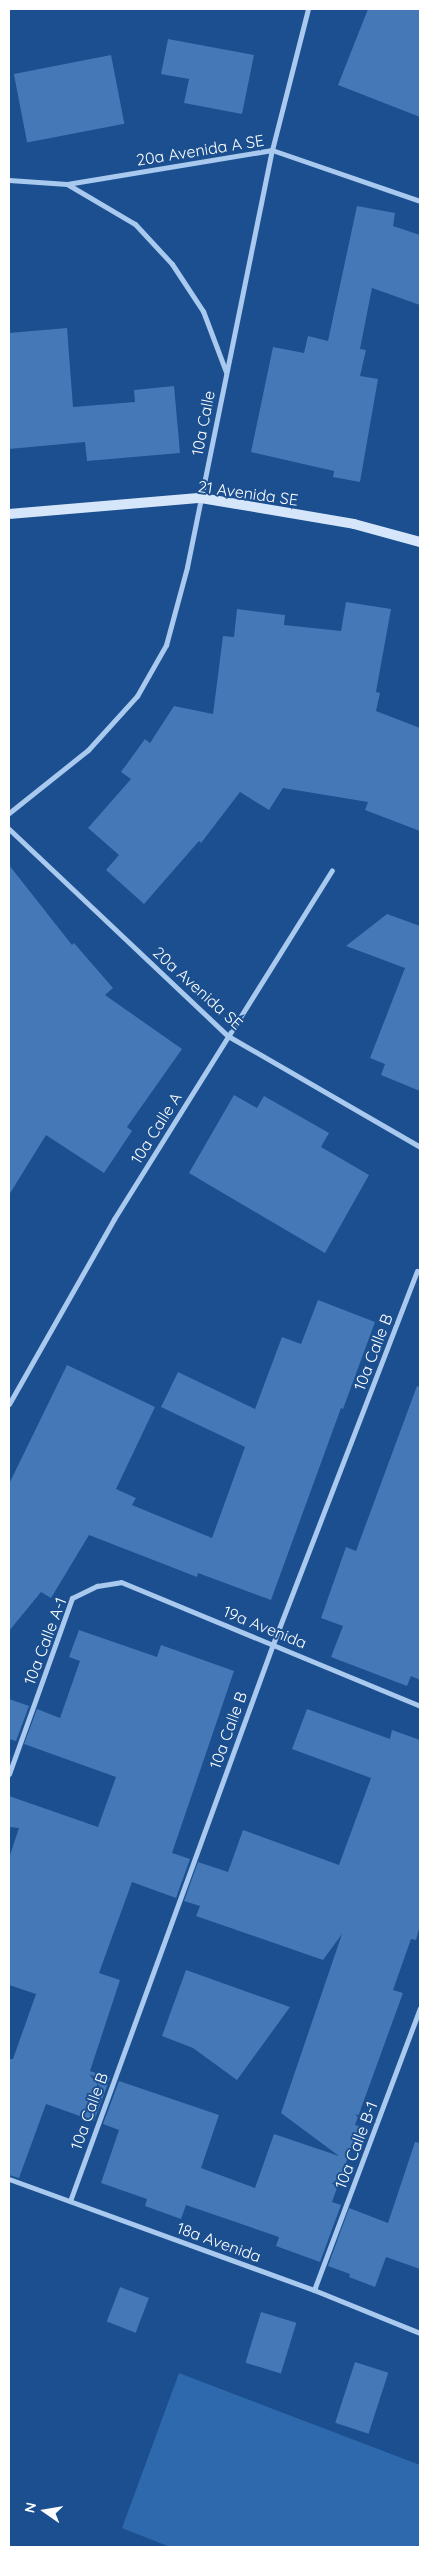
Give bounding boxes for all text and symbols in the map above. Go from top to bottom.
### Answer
street label: 20a Avenida A SE [135,130,265,170]
street label: 10a Calle [187,389,219,457]
street label: 21 Avenida SE [197,476,299,510]
street label: 20a Avenida SE [149,943,247,1033]
street label: 10a Calle A [127,1089,185,1167]
street label: 10a Calle B [350,1311,396,1393]
street label: 10a Calle A-1 [20,1595,70,1687]
street label: 19a Avenida [220,1602,310,1652]
street label: 10a Calle B [205,1689,251,1771]
street label: 10a Calle B [66,2070,112,2152]
street label: 10a Calle B-1 [331,2099,381,2191]
street label: 18a Avenida [174,2218,264,2266]
north arrow [20,2486,70,2536]
text: N [20,2501,40,2515]

